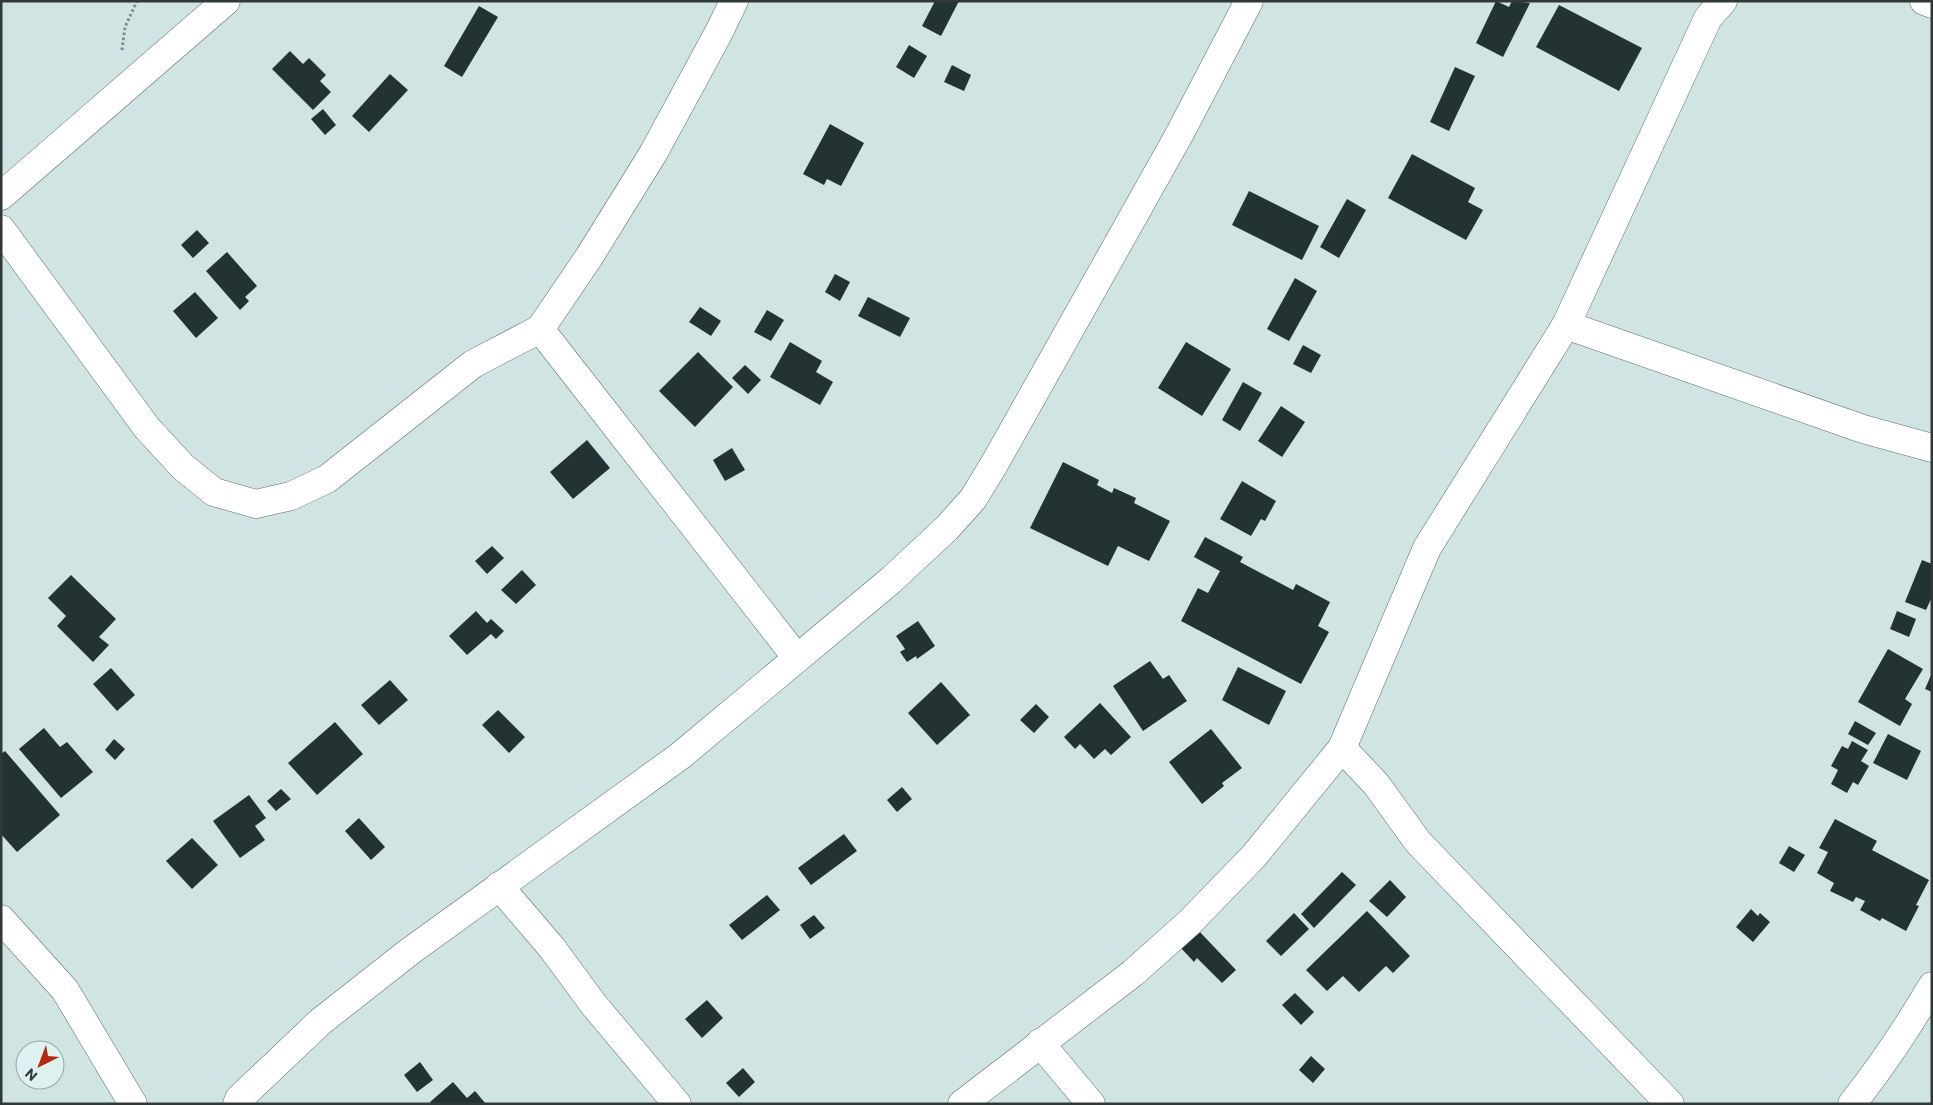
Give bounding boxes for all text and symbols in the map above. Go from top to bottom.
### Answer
north arrow [15,1040,65,1090]
text: N [21,1065,41,1085]

